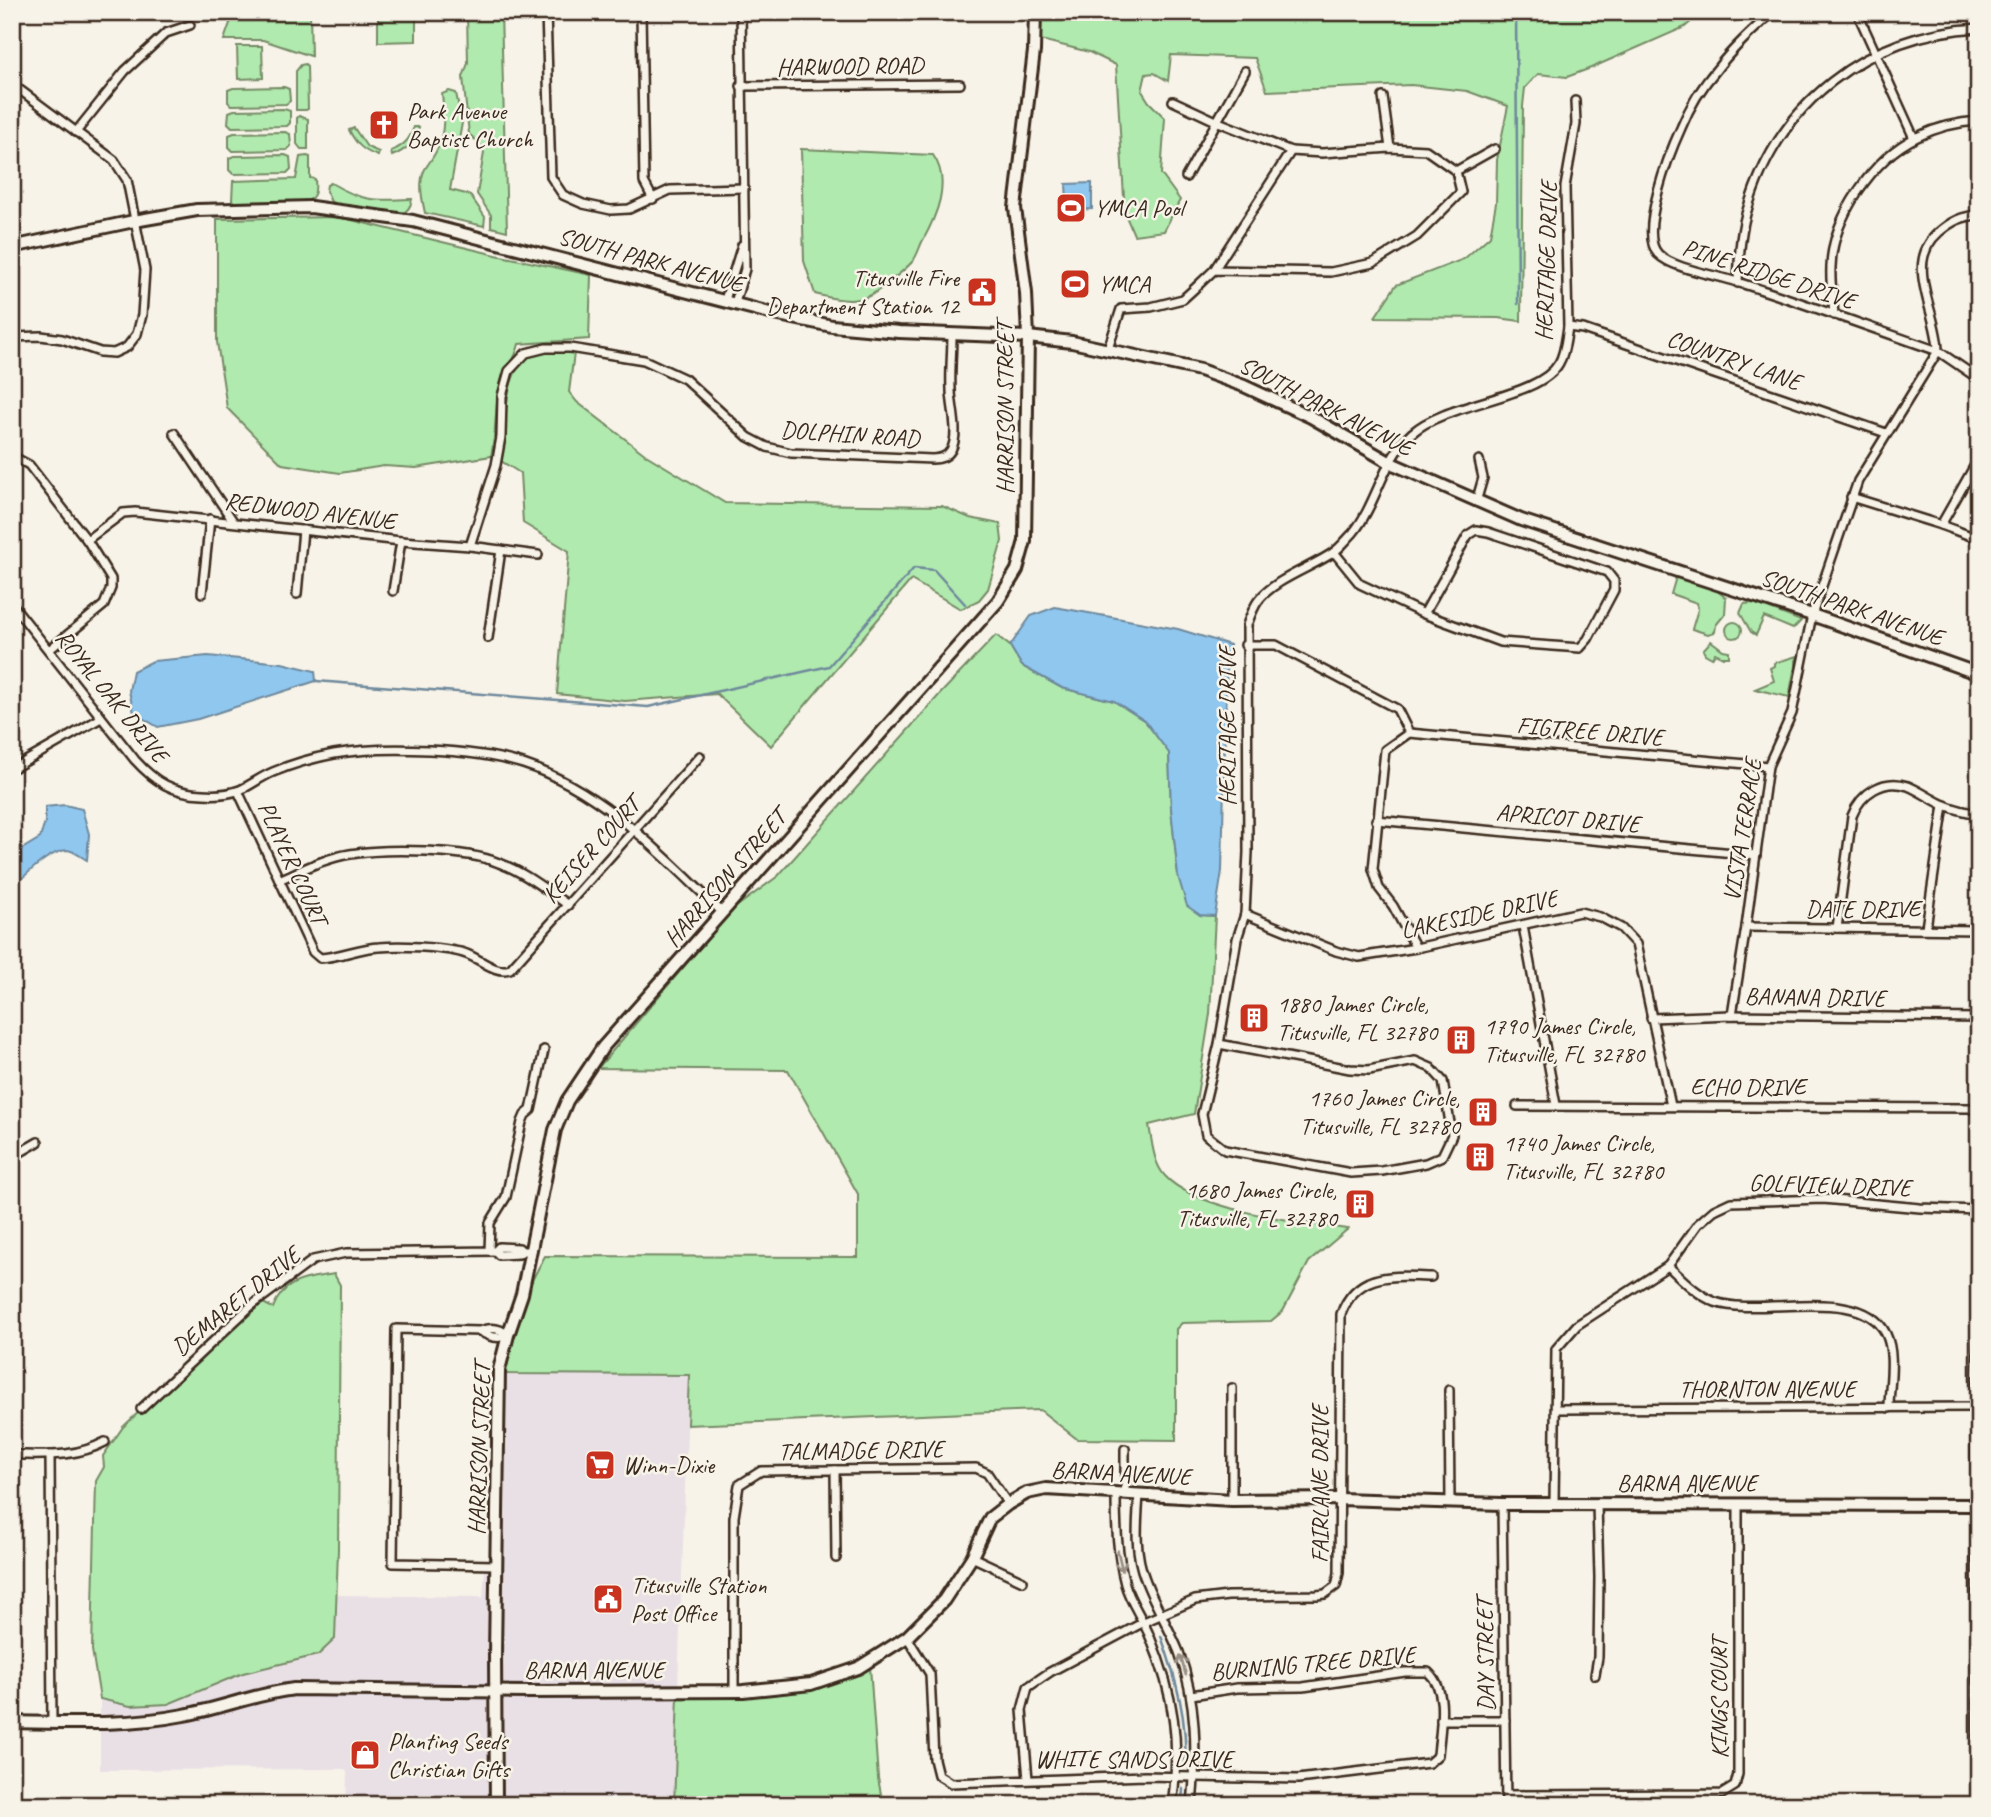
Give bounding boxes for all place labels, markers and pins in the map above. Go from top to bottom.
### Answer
place label: Park Avenue Baptist Church [407,96,534,154]
church icon: Park Avenue Baptist Church [367,108,401,142]
sports icon: YMCA Pool [1054,191,1088,225]
place label: YMCA Pool [1094,193,1187,223]
place label: Titusville Fire Department Station 12 [766,263,961,321]
sports icon: YMCA [1058,267,1092,301]
place label: YMCA [1098,269,1151,299]
public building icon: Titusville Fire Department Station 12 [965,275,999,309]
place label: 1880 James Circle, Titusville, FL 32780 [1277,989,1440,1047]
building icon: 1880 James Circle, Titusville, FL 32780 [1237,1001,1271,1035]
place label: 1790 James Circle, Titusville, FL 32780 [1484,1011,1647,1069]
building icon: 1790 James Circle, Titusville, FL 32780 [1444,1023,1478,1057]
place label: 1760 James Circle, Titusville, FL 32780 [1300,1083,1462,1141]
building icon: 1760 James Circle, Titusville, FL 32780 [1466,1095,1500,1129]
place label: 1740 James Circle, Titusville, FL 32780 [1503,1128,1666,1186]
building icon: 1740 James Circle, Titusville, FL 32780 [1463,1140,1497,1174]
place label: 1680 James Circle, Titusville, FL 32780 [1177,1175,1339,1233]
building icon: 1680 James Circle, Titusville, FL 32780 [1343,1187,1377,1221]
supermarket icon: Winn-Dixie [583,1448,617,1482]
place label: Winn-Dixie [623,1450,716,1480]
place label: Titusville Station Post Office [631,1570,767,1628]
public building icon: Titusville Station Post Office [591,1582,625,1616]
place label: Planting Seeds Christian Gifts [388,1726,511,1784]
shop icon: Planting Seeds Christian Gifts [348,1738,382,1772]

